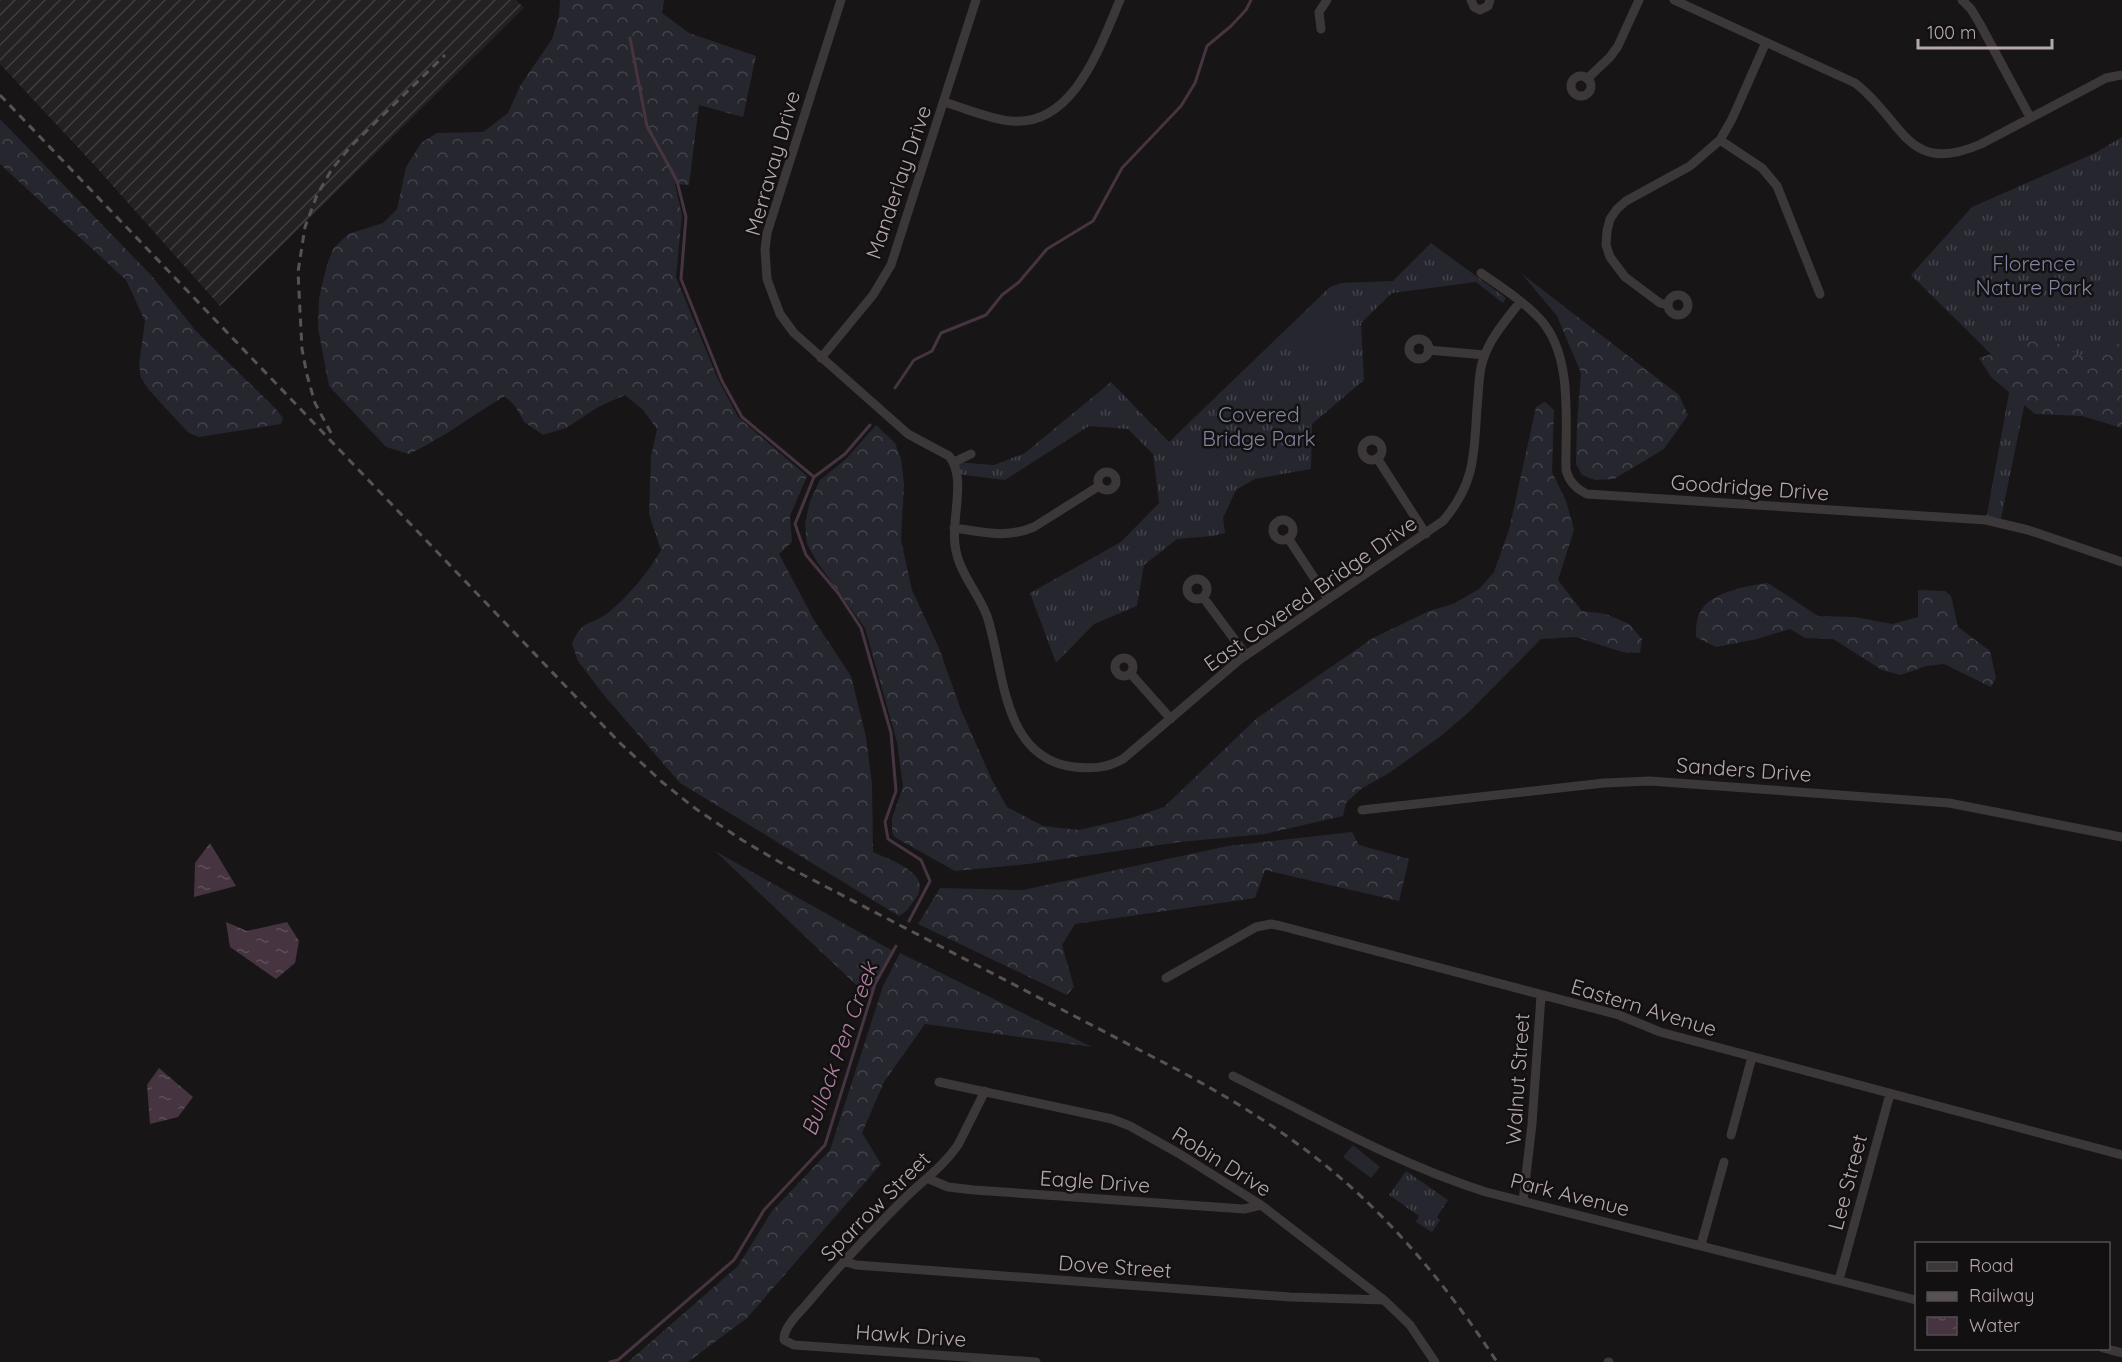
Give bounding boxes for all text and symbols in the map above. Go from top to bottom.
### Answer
scale bar [1918,12,2052,50]
text: 100 m [1927,21,1976,44]
street label: Merravay Drive [739,88,805,238]
street label: Manderlay Drive [860,102,936,262]
park label: Florence Nature Park [1976,250,2092,300]
park label: Covered Bridge Park [1202,401,1316,451]
street label: Goodridge Drive [1670,468,1830,506]
street label: East Covered Bridge Drive [1198,509,1422,677]
street label: Sanders Drive [1676,751,1812,787]
water label: Bullock Pen Creek [795,957,884,1139]
street label: Eastern Avenue [1568,972,1720,1042]
street label: Walnut Street [1499,1012,1535,1146]
street label: Robin Drive [1167,1120,1277,1202]
street label: Lee Street [1822,1131,1872,1233]
street label: Sparrow Street [815,1146,935,1266]
street label: Eagle Drive [1039,1164,1151,1198]
street label: Park Avenue [1508,1167,1632,1221]
legend [1915,1242,2110,1350]
street label: Dove Street [1057,1249,1173,1283]
text: Road [1969,1254,2014,1277]
text: Railway [1969,1284,2035,1307]
text: Water [1969,1314,2020,1337]
street label: Hawk Drive [855,1318,967,1352]

